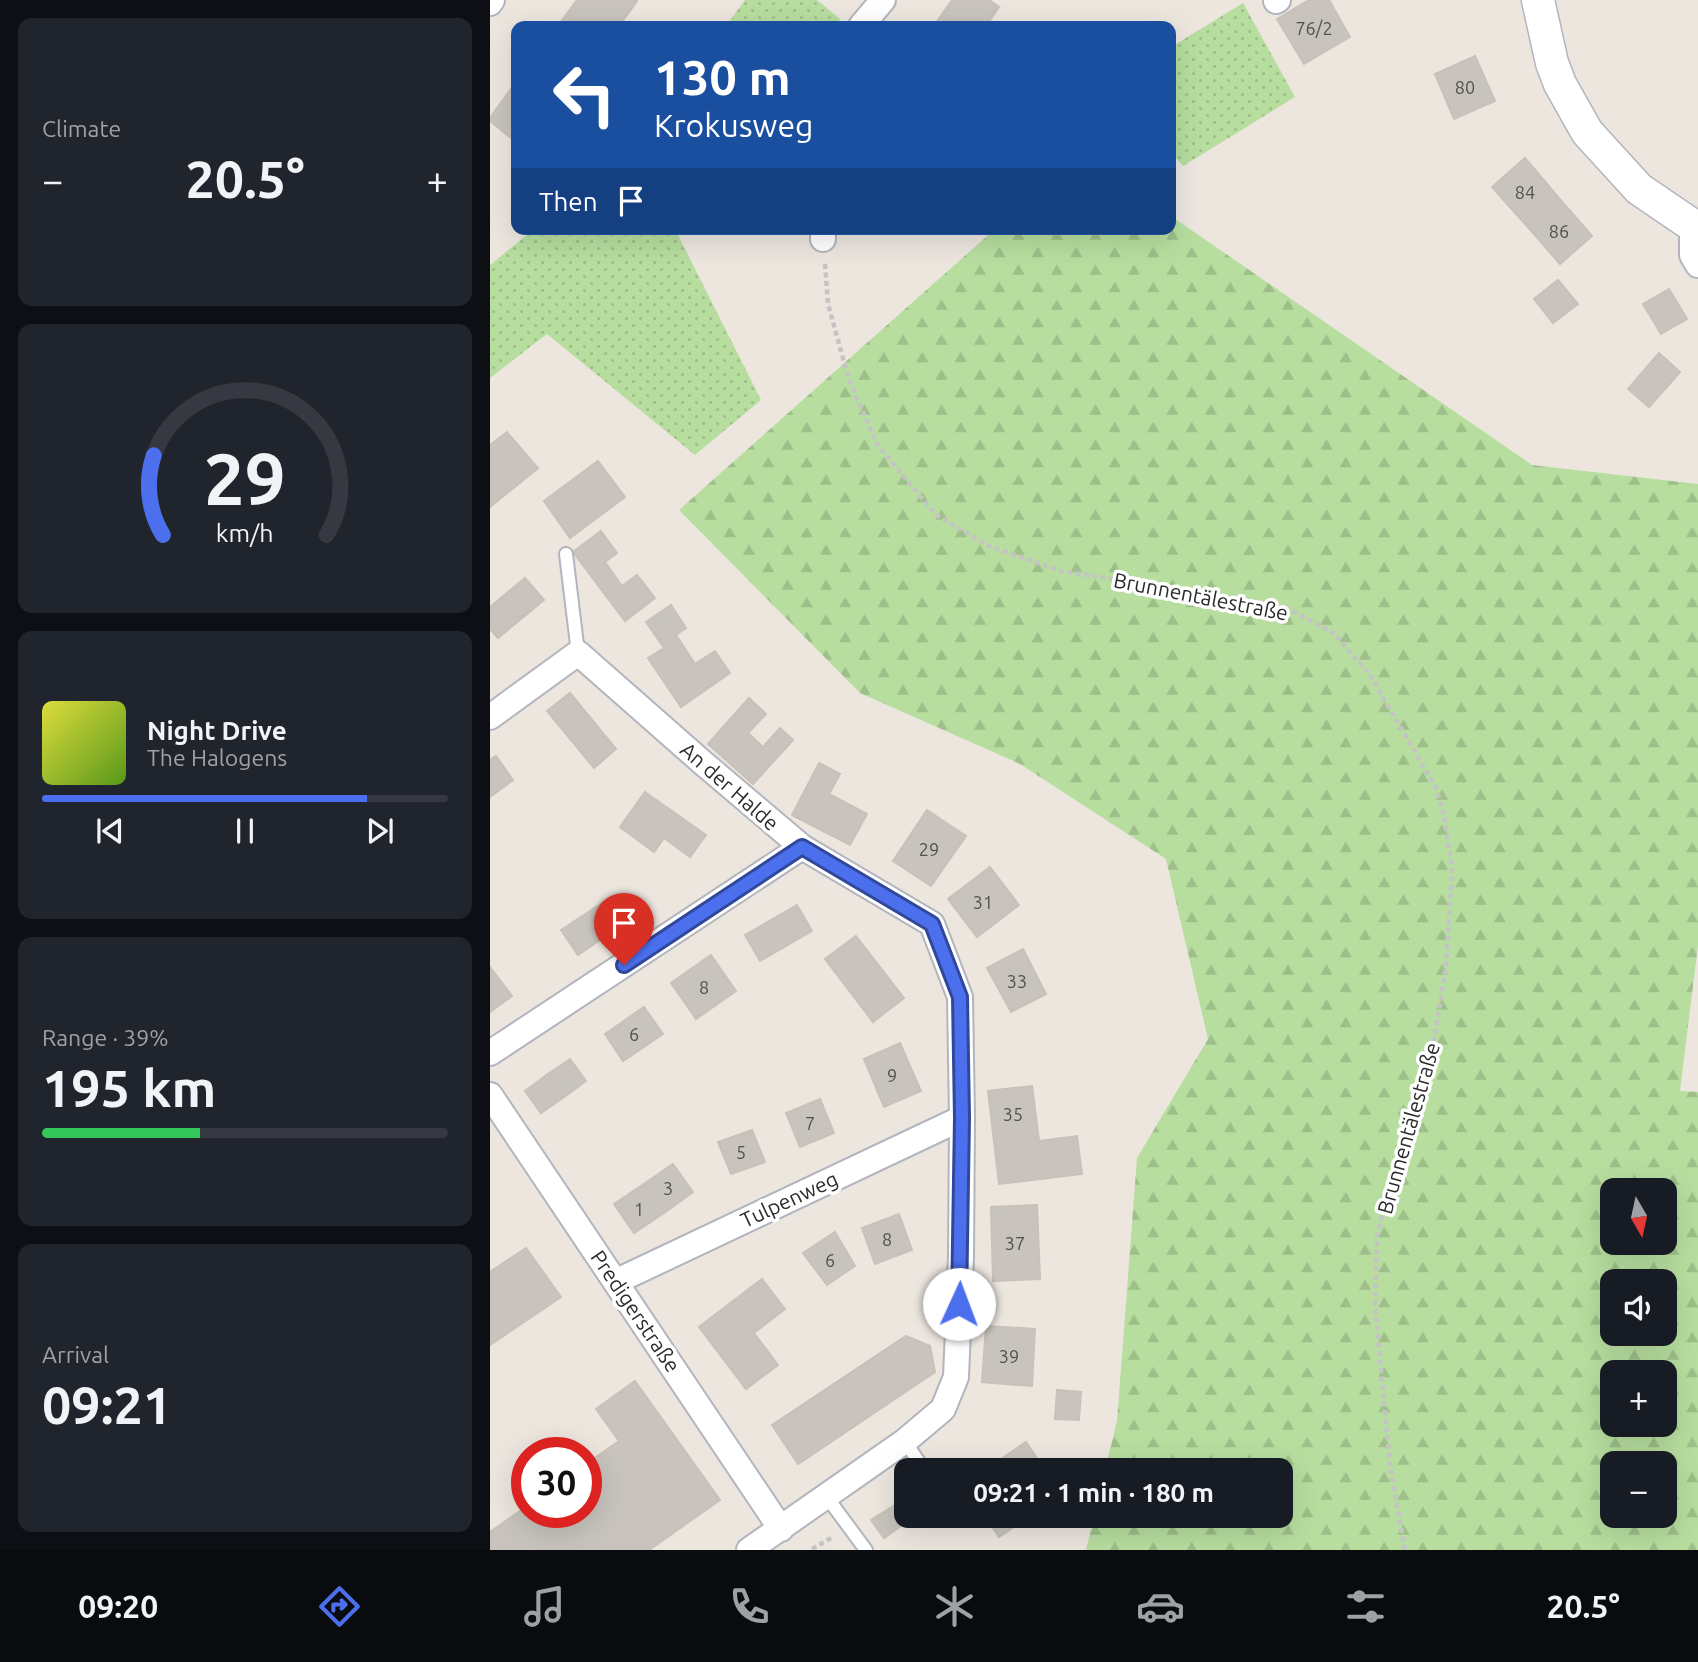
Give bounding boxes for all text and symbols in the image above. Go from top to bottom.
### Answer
house number: 76/2 [1295,18,1333,38]
icon: left [539,49,630,140]
text: 130 m [654,49,791,104]
house number: 80 [1455,77,1475,97]
text: Krokusweg [654,107,813,143]
text: Climate [42,116,121,141]
text: 20.5° [185,150,305,208]
text: − [42,159,63,201]
text: + [427,159,448,201]
icon: arrive [612,182,650,220]
house number: 84 [1515,182,1535,202]
text: Then [539,187,598,216]
house number: 86 [1549,221,1569,241]
text: 29 [204,437,286,519]
text: km/h [216,518,274,546]
street label: Brunnentälestraße [1112,567,1290,625]
text: Night Drive [147,716,287,745]
street label: An der Halde [676,737,784,835]
text: The Halogens [147,745,287,770]
icon: previous [91,812,129,850]
icon: pause [226,812,264,850]
icon: next [361,812,399,850]
house number: 29 [919,839,939,859]
house number: 31 [973,892,993,912]
pin [594,893,654,965]
icon: arrive [605,904,643,942]
house number: 33 [1007,971,1027,991]
house number: 8 [699,977,709,997]
house number: 6 [629,1024,639,1044]
text: Range · 39% [42,1025,169,1050]
street label: Brunnentälestraße [1372,1039,1444,1217]
text: 195 km [42,1059,216,1117]
house number: 9 [887,1065,897,1085]
house number: 35 [1003,1104,1023,1124]
house number: 7 [805,1113,815,1133]
house number: 5 [736,1142,746,1162]
street label: Tulpenweg [737,1166,841,1232]
house number: 3 [663,1178,673,1198]
north arrow [1600,1178,1676,1255]
map controls [1600,1178,1677,1528]
house number: 1 [634,1199,644,1219]
house number: 8 [882,1229,892,1249]
house number: 37 [1005,1233,1025,1253]
street label: Predigerstraße [586,1246,686,1376]
house number: 6 [825,1250,835,1270]
position arrow [922,1267,996,1341]
button: sound [1600,1269,1677,1346]
text: Arrival [42,1342,109,1367]
house number: 39 [999,1346,1019,1366]
button: + [1600,1360,1677,1437]
text: 09:21 [42,1376,172,1434]
speed limit sign: 30 [511,1437,602,1528]
button: − [1600,1451,1677,1528]
text: 09:21 · 1 min · 180 m [973,1478,1214,1507]
icon: directions [315,1582,364,1631]
icon: music [520,1582,569,1631]
icon: phone [725,1582,774,1631]
icon: climate [930,1582,979,1631]
icon: car [1136,1582,1185,1631]
icon: filters [1341,1582,1390,1631]
text: 09:20 [78,1588,158,1624]
text: 20.5° [1546,1588,1620,1624]

